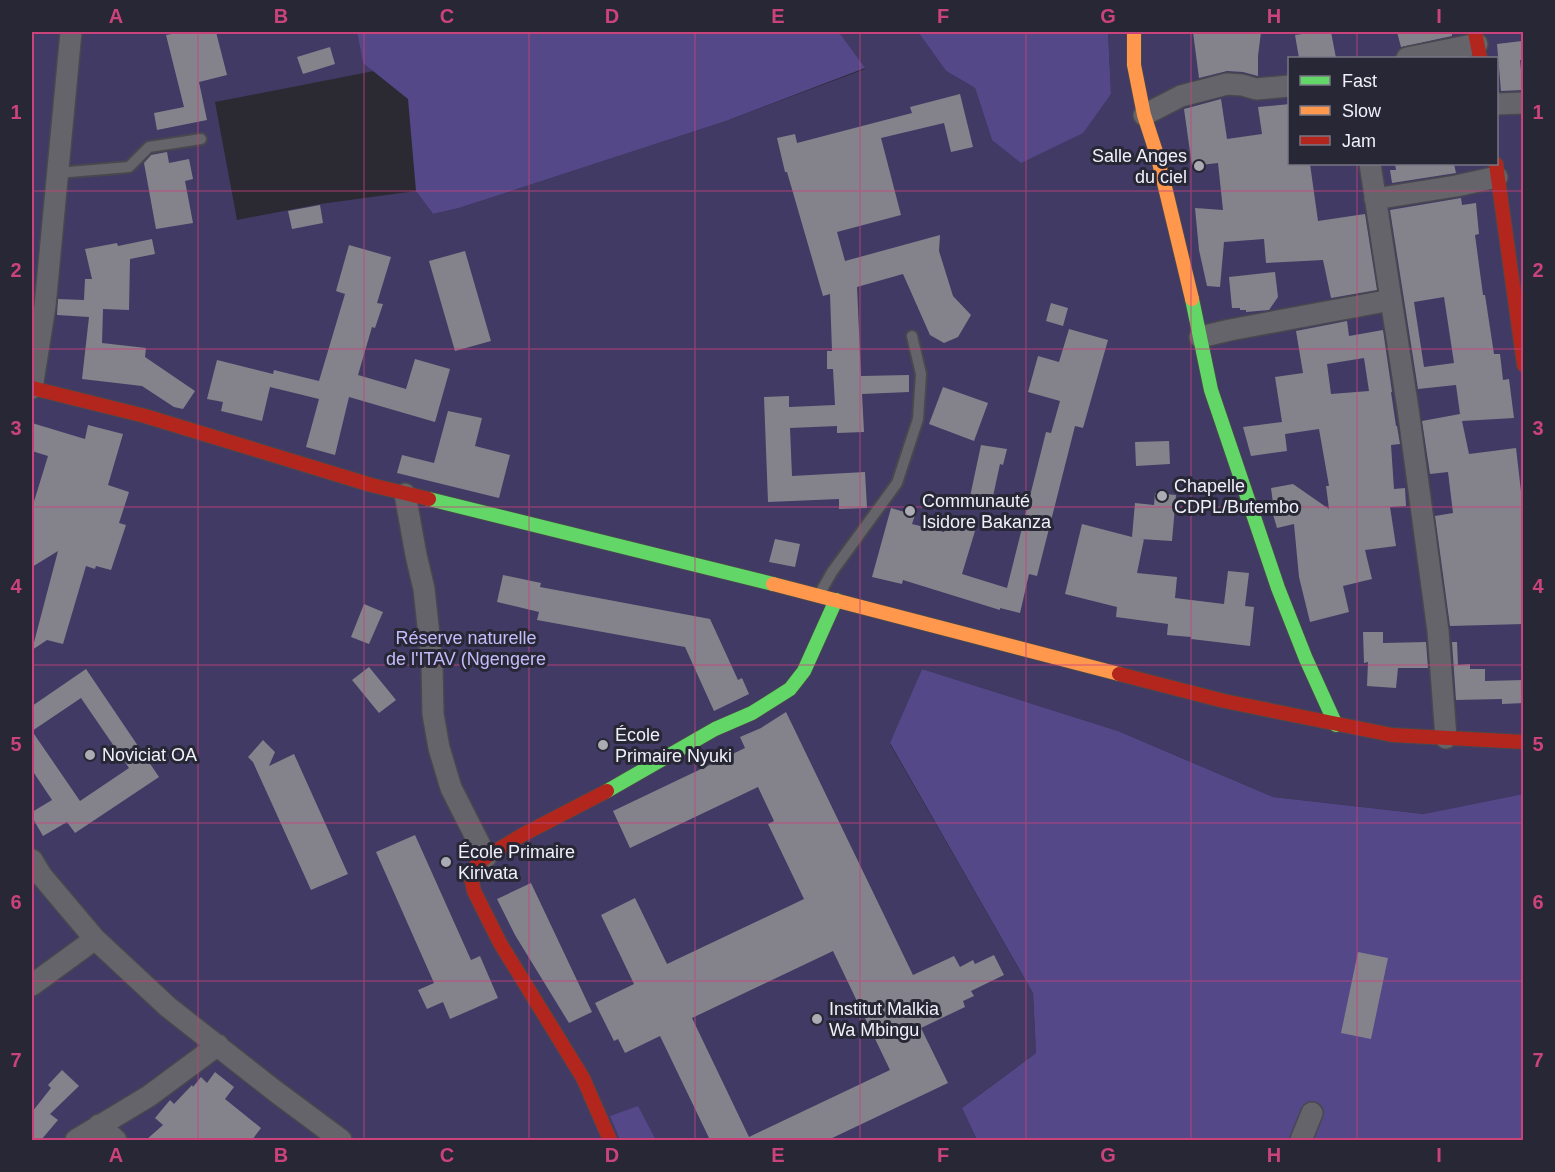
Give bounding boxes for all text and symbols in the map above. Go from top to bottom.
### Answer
text: A [109,5,123,27]
text: B [274,5,288,27]
text: C [440,5,454,27]
text: D [605,5,619,27]
text: E [771,5,785,27]
text: F [937,5,949,27]
text: G [1100,5,1116,27]
text: H [1267,5,1281,27]
text: I [1436,5,1442,27]
legend [1288,57,1498,165]
text: Fast [1342,71,1377,91]
text: 1 [10,101,22,123]
text: Slow [1342,101,1382,121]
text: 1 [1532,101,1544,123]
text: Jam [1342,131,1376,151]
place label: Salle Anges du ciel [1092,146,1187,187]
marker: Salle Anges du ciel [1192,159,1206,173]
text: 2 [10,259,22,281]
text: 2 [1532,259,1544,281]
text: 3 [10,417,22,439]
text: 3 [1532,417,1544,439]
place label: Chapelle CDPL/Butembo [1174,476,1299,517]
marker: Chapelle CDPL/Butembo [1155,489,1169,503]
place label: Communauté Isidore Bakanza [922,491,1052,532]
marker: Communauté Isidore Bakanza [903,504,917,518]
text: 4 [10,575,22,597]
text: 4 [1532,575,1544,597]
park label: Réserve naturelle de l'ITAV (Ngengere [386,628,546,669]
place label: École Primaire Nyuki [615,725,732,766]
text: 5 [10,733,22,755]
text: 5 [1532,733,1544,755]
marker: École Primaire Nyuki [596,738,610,752]
place label: Noviciat OA [102,745,197,765]
marker: Noviciat OA [83,748,97,762]
place label: École Primaire Kirivata [458,842,575,883]
marker: École Primaire Kirivata [439,855,453,869]
text: 6 [10,891,22,913]
text: 6 [1532,891,1544,913]
place label: Institut Malkia Wa Mbingu [829,999,940,1040]
marker: Institut Malkia Wa Mbingu [810,1012,824,1026]
text: 7 [10,1049,22,1071]
text: 7 [1532,1049,1544,1071]
text: A [109,1144,123,1166]
text: B [274,1144,288,1166]
text: C [440,1144,454,1166]
text: D [605,1144,619,1166]
text: E [771,1144,785,1166]
text: F [937,1144,949,1166]
text: G [1100,1144,1116,1166]
text: H [1267,1144,1281,1166]
text: I [1436,1144,1442,1166]

